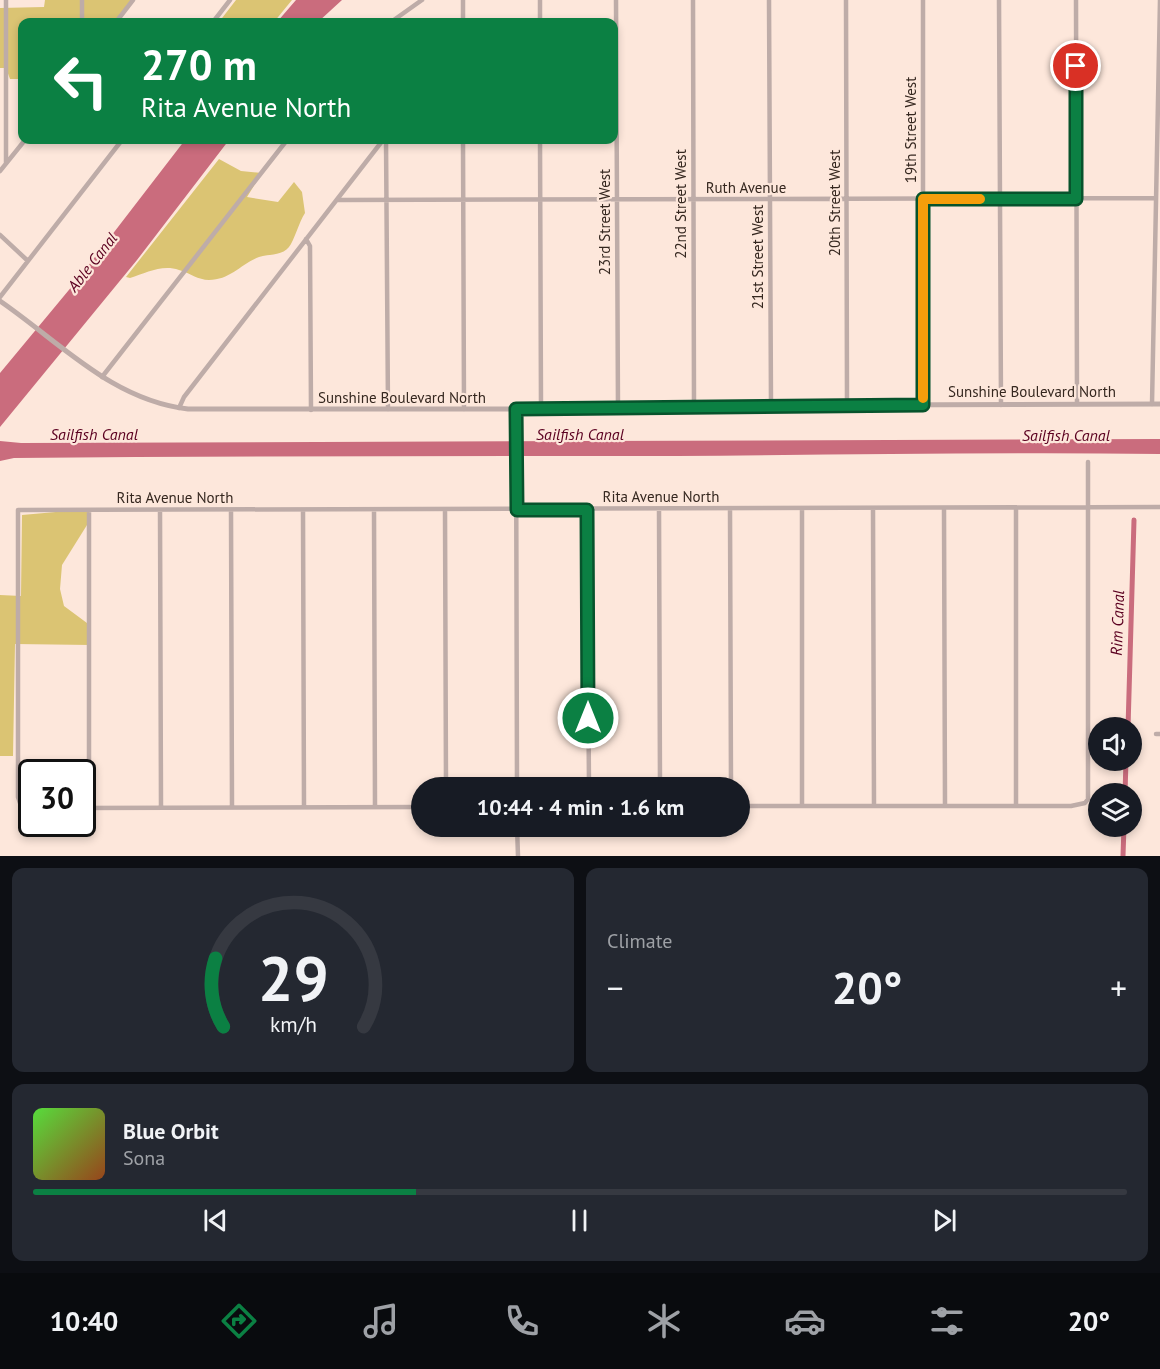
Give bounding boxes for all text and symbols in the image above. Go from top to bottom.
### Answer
text: 270 m [141,37,257,92]
pin [1050,40,1101,91]
icon: left [42,42,120,120]
icon: arrive [1059,49,1092,82]
street label: 19th Street West [901,77,920,183]
text: Rita Avenue North [141,90,351,124]
street label: 22nd Street West [671,149,690,259]
street label: 20th Street West [825,150,844,256]
street label: 23rd Street West [595,169,614,275]
street label: Ruth Avenue [706,178,786,197]
street label: 21st Street West [748,205,767,309]
water label: Able Canal [62,228,122,296]
street label: Sunshine Boulevard North [948,382,1116,401]
street label: Sunshine Boulevard North [318,388,486,407]
water label: Sailfish Canal [50,424,139,444]
water label: Sailfish Canal [536,424,625,444]
water label: Sailfish Canal [1022,425,1111,445]
street label: Rita Avenue North [603,487,719,506]
street label: Rita Avenue North [117,488,233,507]
water label: Rim Canal [1106,589,1128,656]
position arrow [556,686,620,750]
map controls [1088,717,1142,837]
button: sound [1088,717,1142,771]
speed limit sign: 30 [18,759,96,837]
button: layers [1088,783,1142,837]
text: 10:44 · 4 min · 1.6 km [477,793,684,821]
text: Climate [607,928,673,954]
text: 29 [258,937,328,1018]
text: 20° [832,958,902,1016]
text: − [607,966,624,1009]
text: + [1110,966,1127,1009]
text: km/h [269,1010,316,1038]
text: Blue Orbit [123,1117,219,1145]
text: Sona [123,1145,165,1171]
icon: previous [199,1204,232,1237]
icon: pause [563,1204,596,1237]
icon: next [928,1204,961,1237]
icon: directions [218,1300,260,1342]
icon: music [360,1300,402,1342]
icon: phone [501,1300,543,1342]
icon: climate [643,1300,685,1342]
icon: car [784,1300,826,1342]
icon: filters [926,1300,968,1342]
text: 10:40 [50,1304,118,1338]
text: 20° [1068,1304,1110,1338]

